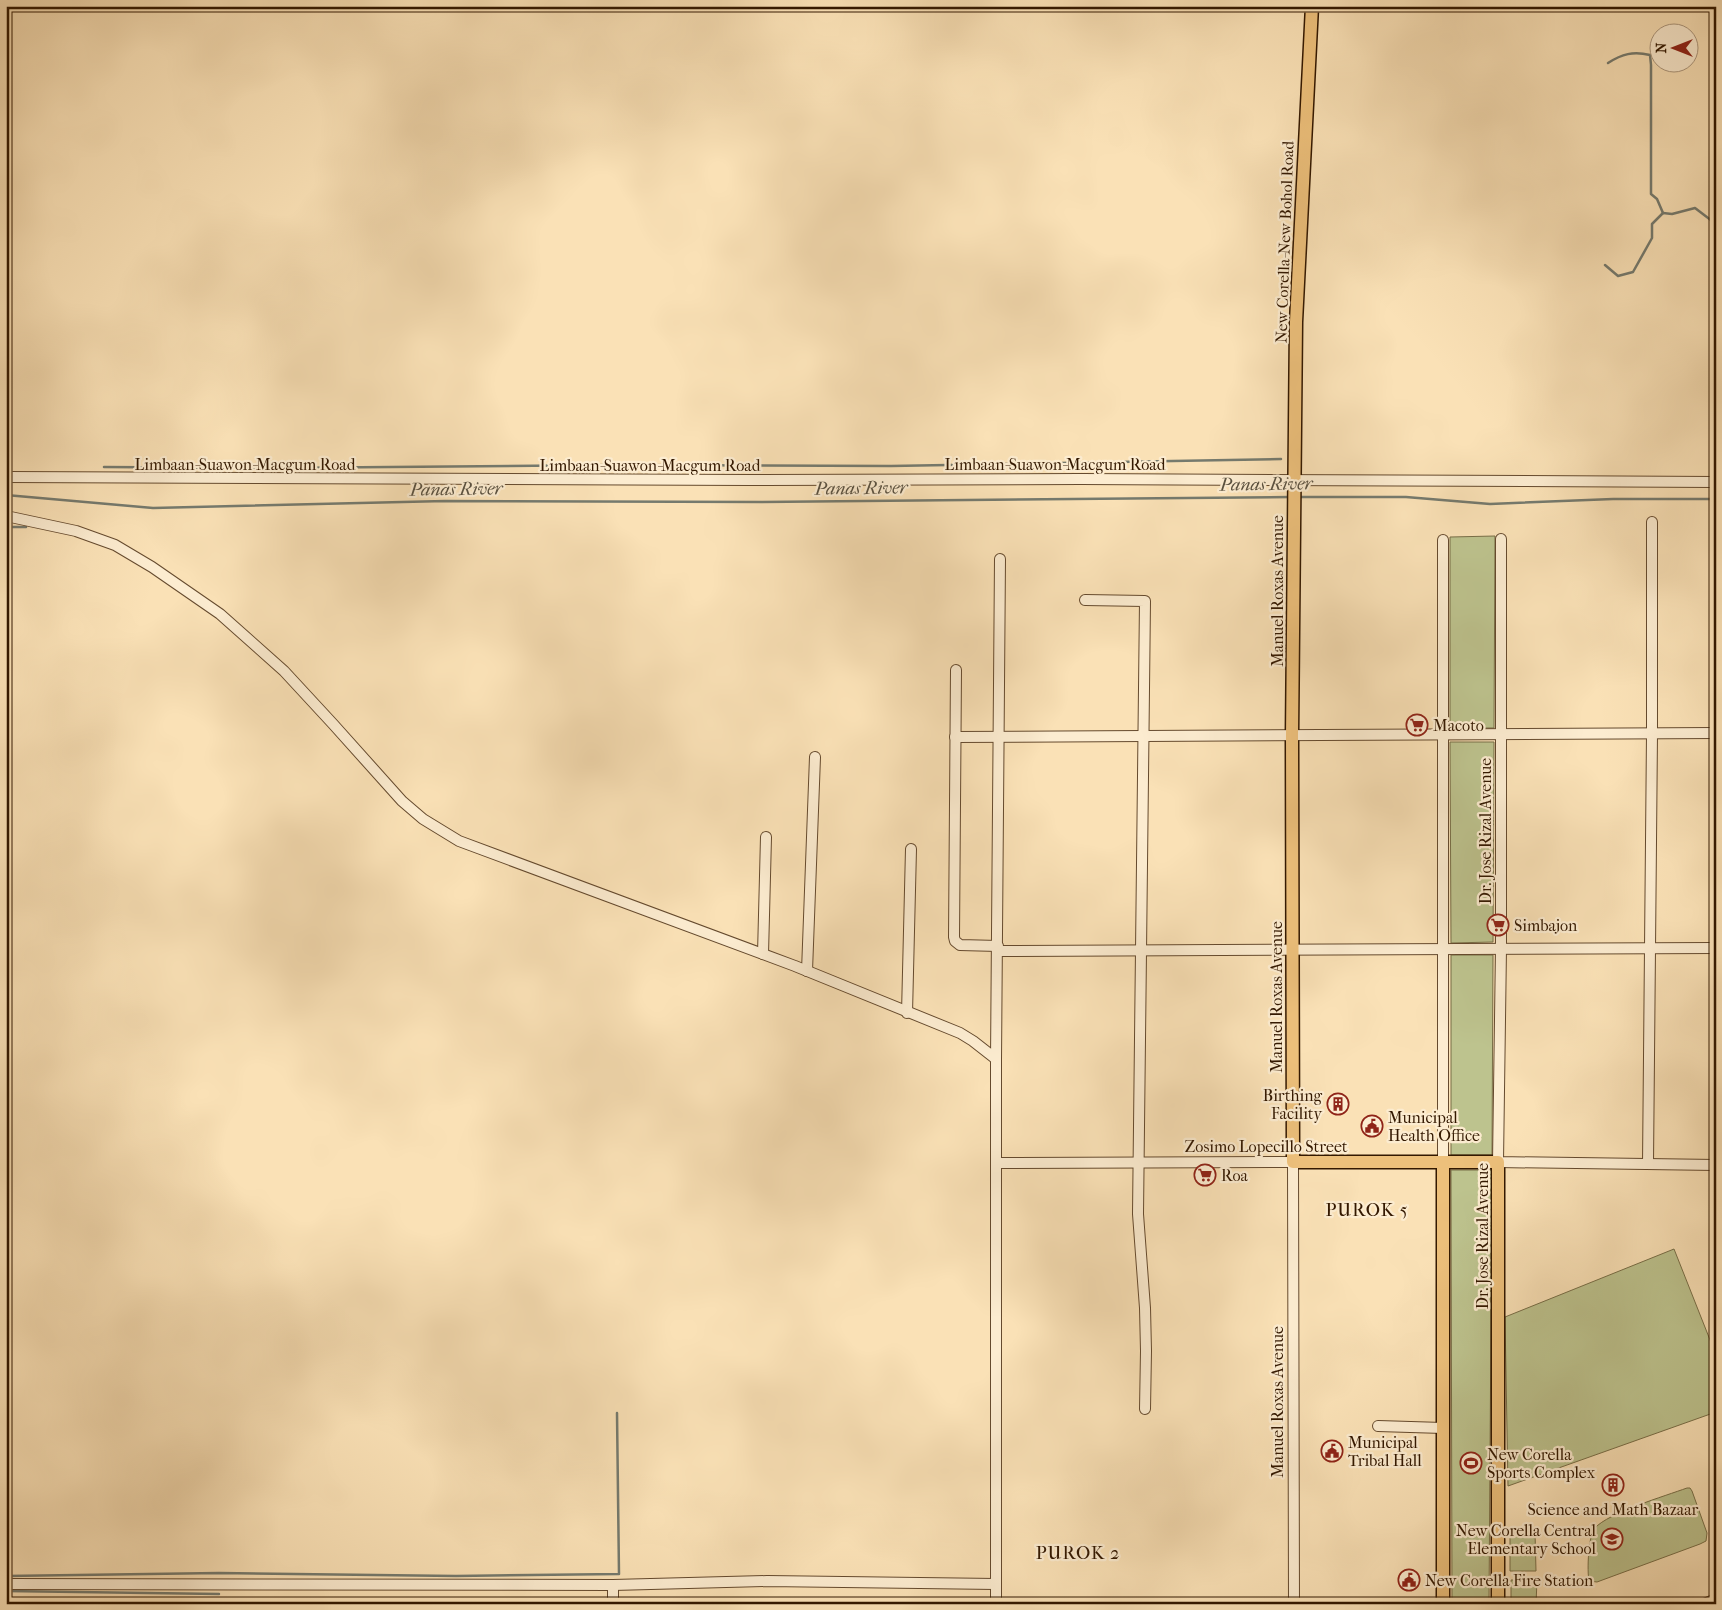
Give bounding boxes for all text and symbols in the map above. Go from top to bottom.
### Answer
north arrow [1650,22,1700,72]
text: N [1653,42,1670,53]
street label: New Corella-New Bohol Road [1271,140,1298,344]
street label: Limbaan-Suawon-Macgum Road [135,455,356,474]
street label: Limbaan-Suawon-Macgum Road [945,455,1166,474]
street label: Limbaan-Suawon-Macgum Road [540,456,761,475]
water label: Panas River [1218,473,1315,496]
water label: Panas River [813,477,910,500]
water label: Panas River [408,478,505,501]
street label: Manuel Roxas Avenue [1268,515,1287,667]
supermarket icon: Macoto [1405,713,1429,737]
place label: Macoto [1433,716,1484,735]
street label: Dr. Jose Rizal Avenue [1476,758,1495,904]
supermarket icon: Simbajon [1486,913,1510,937]
place label: Simbajon [1514,916,1578,935]
street label: Manuel Roxas Avenue [1267,921,1286,1073]
place label: Birthing Facility [1263,1086,1322,1123]
building icon: Birthing Facility [1326,1092,1350,1116]
place label: Municipal Health Office [1388,1108,1480,1145]
public building icon: Municipal Health Office [1360,1114,1384,1138]
street label: Zosimo Lopecillo Street [1184,1137,1348,1156]
supermarket icon: Roa [1193,1163,1217,1187]
street label: Dr. Jose Rizal Avenue [1473,1163,1492,1309]
place label: Roa [1221,1166,1249,1185]
district label: PUROK 5 [1325,1200,1409,1221]
street label: Manuel Roxas Avenue [1268,1326,1287,1478]
place label: Municipal Tribal Hall [1348,1433,1422,1470]
public building icon: Municipal Tribal Hall [1320,1439,1344,1463]
place label: New Corella Sports Complex [1487,1445,1596,1482]
sports icon: New Corella Sports Complex [1459,1451,1483,1475]
building icon: Science and Math Bazaar [1601,1473,1625,1497]
place label: Science and Math Bazaar [1528,1500,1699,1519]
place label: New Corella Central Elementary School [1456,1521,1597,1558]
school or university icon: New Corella Central Elementary School [1600,1527,1624,1551]
district label: PUROK 2 [1036,1543,1120,1564]
public building icon: New Corella Fire Station [1397,1568,1421,1592]
place label: New Corella Fire Station [1425,1571,1594,1590]

